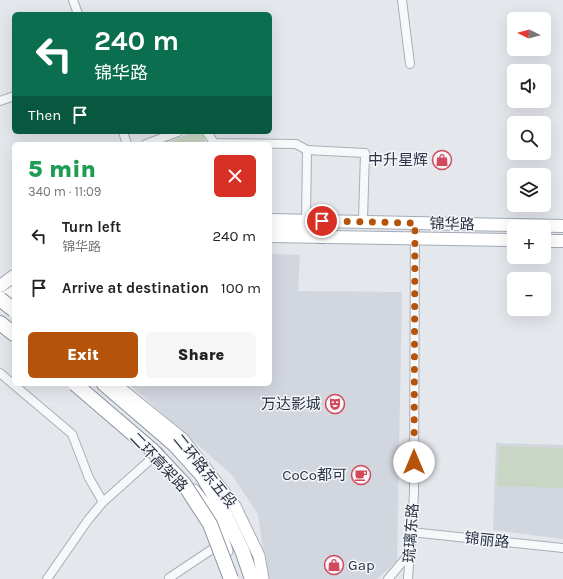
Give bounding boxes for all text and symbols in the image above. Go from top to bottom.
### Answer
north arrow [507,12,551,56]
map controls [507,12,551,316]
text: 240 m [94,24,179,57]
icon: left [28,28,80,80]
text: 锦华路 [94,62,148,84]
button: sound [507,64,551,108]
icon: arrive [69,104,91,126]
text: Then [28,106,61,124]
button: search [507,116,551,160]
shop icon: 中升星辉 [431,149,453,171]
place label: 中升星辉 [368,151,428,169]
text: 5 min [28,155,96,183]
button: close [214,155,256,197]
button: layers [507,168,551,212]
text: 340 m · 11:09 [28,184,101,199]
pin [305,204,339,238]
icon: arrive [311,210,333,232]
street label: 锦华路 [429,215,475,233]
text: Turn left [62,218,121,236]
button: + [507,220,551,264]
icon: left [28,225,50,247]
text: 240 m [212,227,256,245]
text: 锦华路 [62,239,101,254]
button: − [507,272,551,316]
icon: arrive [28,277,50,299]
text: Arrive at destination [62,279,209,297]
text: 100 m [221,279,261,297]
button: Exit [28,332,138,378]
button: Share [146,332,256,378]
theatre icon: 万达影城 [324,393,346,415]
place label: 万达影城 [261,395,321,413]
street label: 二环高架路 [126,429,192,495]
street label: 二环路东五段 [170,430,240,512]
position arrow [393,441,435,483]
cafe icon: CoCo都可 [350,464,372,486]
place label: CoCo都可 [282,466,347,484]
street label: 琉璃东路 [400,502,422,564]
street label: 锦丽路 [464,529,510,551]
shop icon: Gap [323,554,345,576]
place label: Gap [348,556,375,574]

